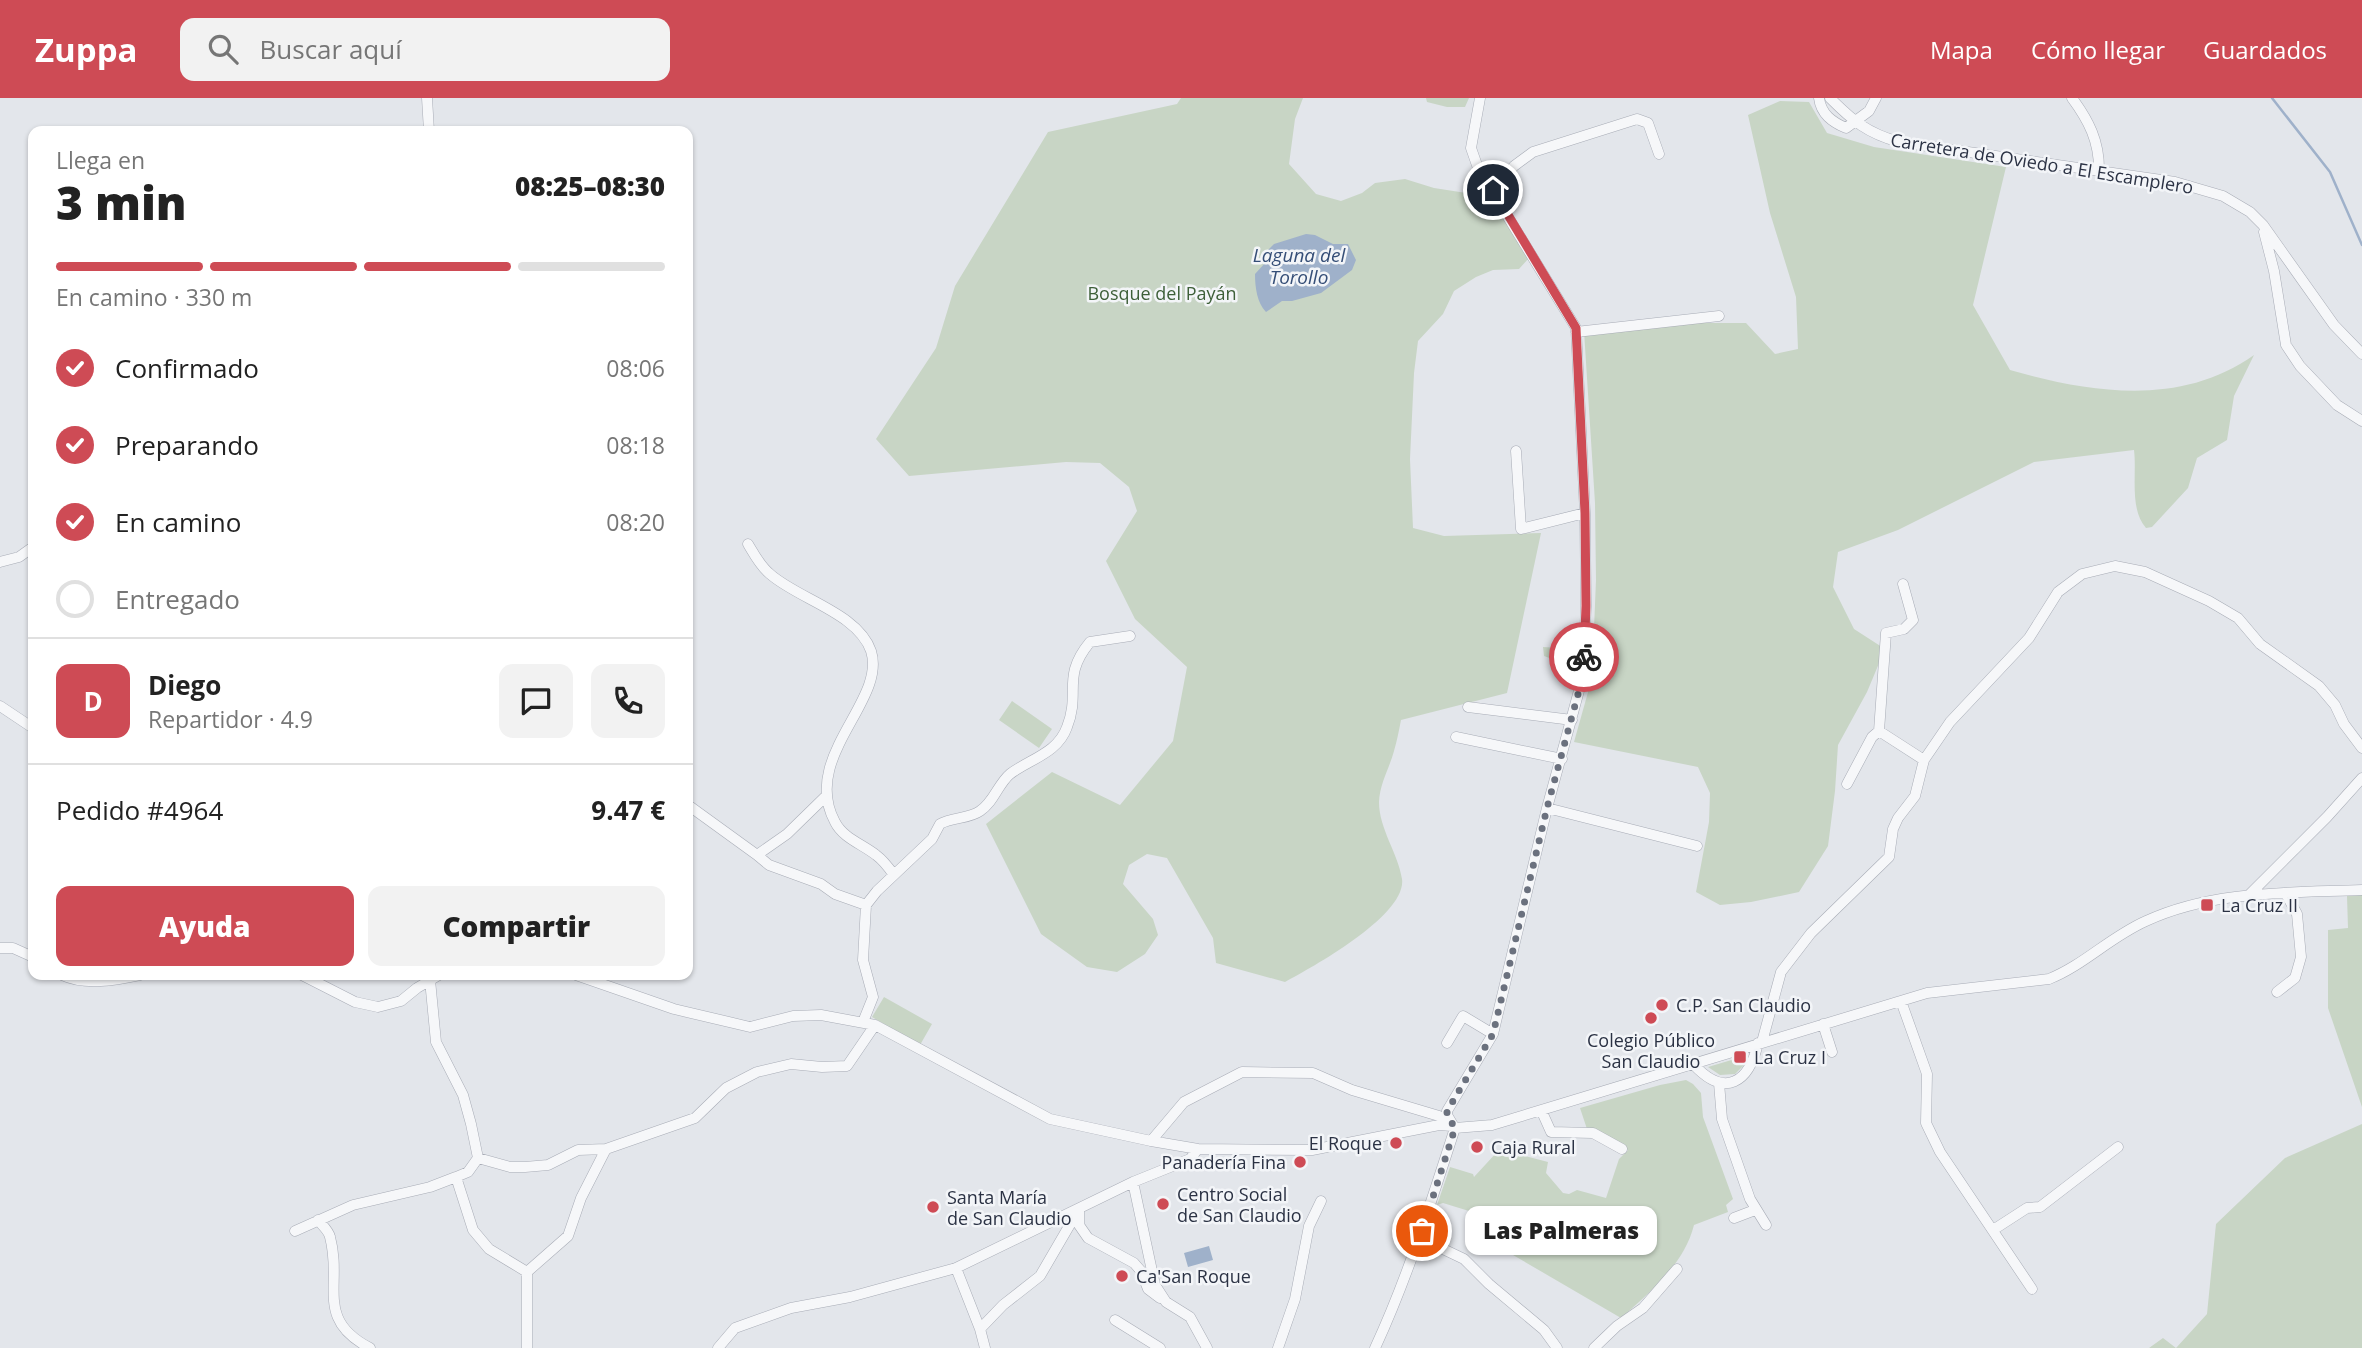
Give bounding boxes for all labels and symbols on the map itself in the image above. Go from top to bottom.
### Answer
street label: Carretera de Oviedo a El Escamplero [1889,127,2195,199]
pin [1463,160,1523,220]
water label: Laguna del Torollo [1253,242,1346,290]
park label: Bosque del Payán [1087,281,1237,305]
courier [1549,622,1619,692]
place label: La Cruz II [2221,893,2298,917]
marker: La Cruz II [2199,897,2215,913]
place label: C.P. San Claudio [1676,993,1811,1017]
marker: C.P. San Claudio [1654,997,1670,1013]
marker: Colegio Público San Claudio [1643,1010,1659,1026]
place label: Colegio Público San Claudio [1587,1028,1715,1073]
place label: La Cruz I [1754,1045,1826,1069]
marker: La Cruz I [1732,1049,1748,1065]
place label: El Roque [1309,1131,1382,1155]
marker: El Roque [1388,1135,1404,1151]
place label: Caja Rural [1491,1135,1576,1159]
marker: Caja Rural [1469,1139,1485,1155]
place label: Panadería Fina [1162,1150,1286,1174]
marker: Panadería Fina [1292,1154,1308,1170]
place label: Centro Social de San Claudio [1177,1182,1302,1227]
place label: Santa María de San Claudio [947,1185,1072,1230]
marker: Centro Social de San Claudio [1155,1196,1171,1212]
marker: Santa María de San Claudio [925,1199,941,1215]
pin [1392,1201,1452,1261]
callout: Las Palmeras [1464,1206,1656,1256]
place label: Ca'San Roque [1136,1264,1251,1288]
marker: Ca'San Roque [1114,1268,1130,1284]

